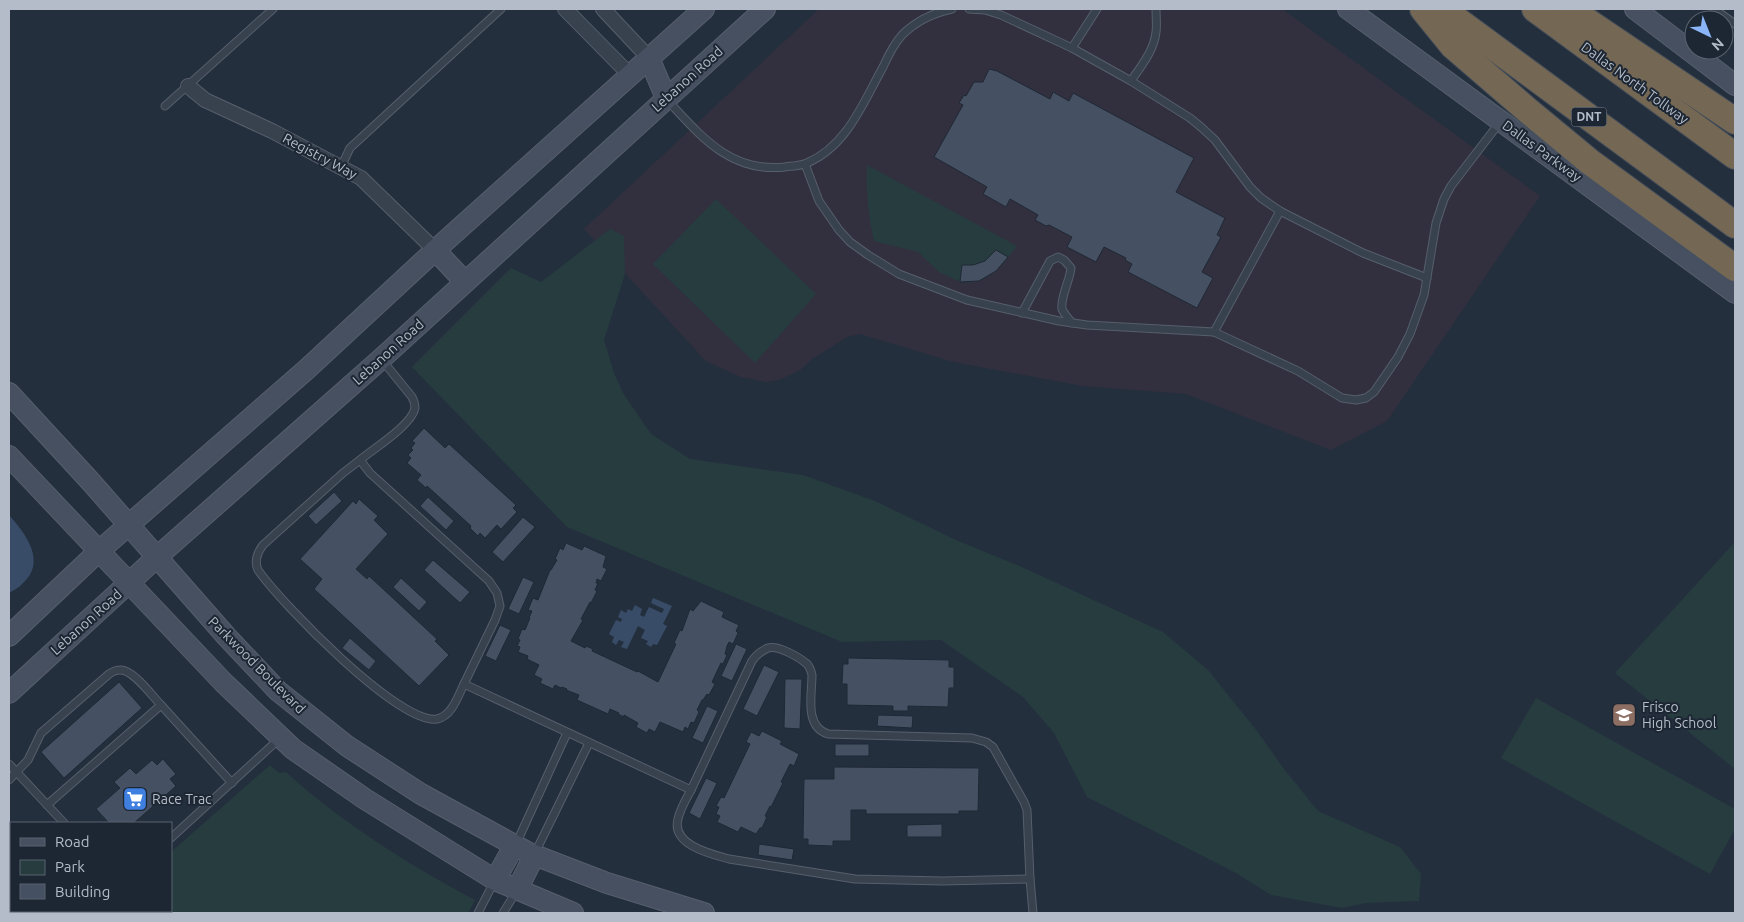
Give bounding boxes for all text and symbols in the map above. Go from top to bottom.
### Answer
north arrow [1684,10,1734,60]
text: N [1709,35,1727,54]
street label: Dallas North Tollway [1578,39,1692,127]
street label: Lebanon Road [648,43,726,115]
road number: DNT [1572,108,1606,126]
street label: Dallas Parkway [1499,117,1585,185]
street label: Registry Way [280,130,360,182]
street label: Lebanon Road [349,316,427,388]
street label: Lebanon Road [47,586,125,658]
street label: Parkwood Boulevard [205,613,309,717]
place label: Frisco High School [1642,699,1717,731]
school or university icon: Frisco High School [1611,702,1637,728]
supermarket icon: Race Trac [122,786,148,812]
place label: Race Trac [152,791,212,807]
legend [10,822,172,912]
text: Road [55,833,90,850]
text: Park [55,858,85,875]
text: Building [55,883,110,900]

